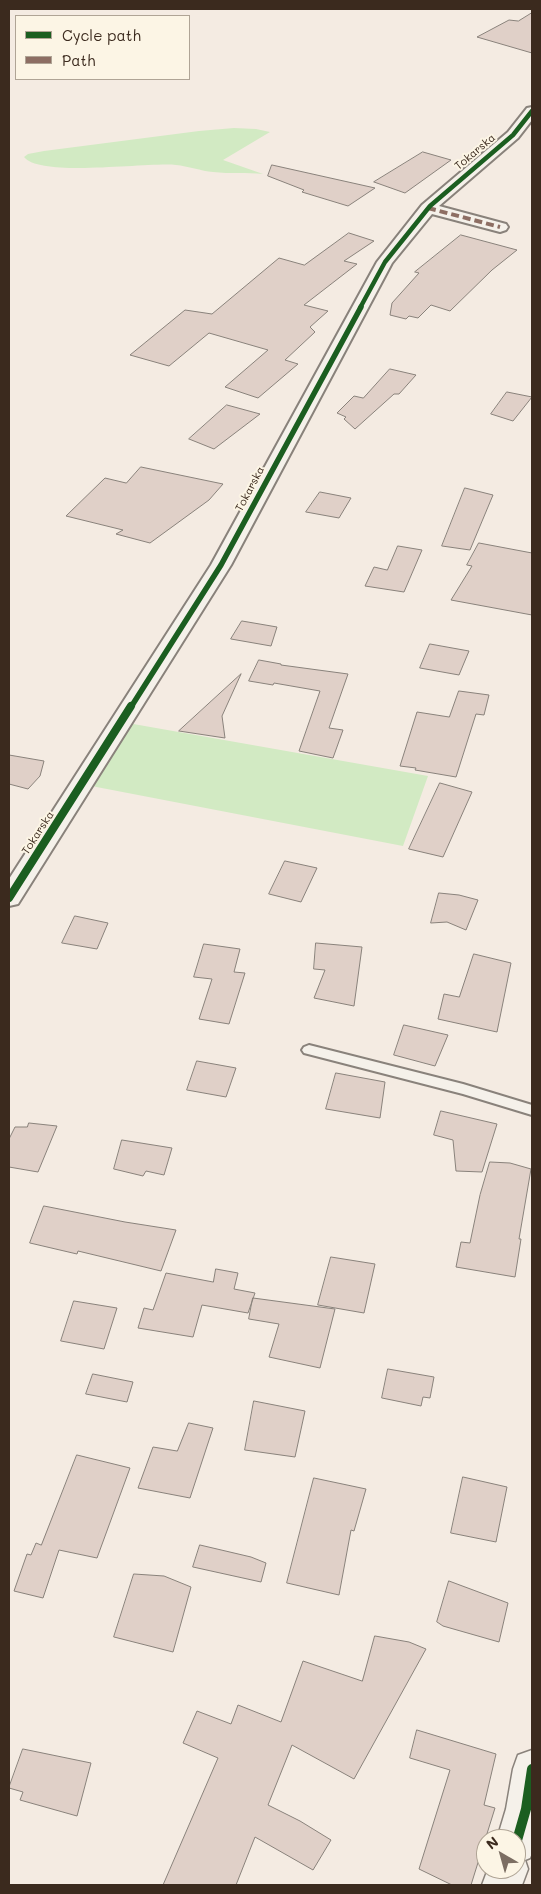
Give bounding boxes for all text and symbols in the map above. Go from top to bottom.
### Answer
legend [15,15,190,80]
text: Cycle path [62,25,141,45]
text: Path [62,50,96,70]
street label: Tokarska [452,131,498,173]
street label: Tokarska [233,464,267,514]
street label: Tokarska [19,809,57,857]
north arrow [476,1829,526,1879]
text: N [482,1832,502,1853]

